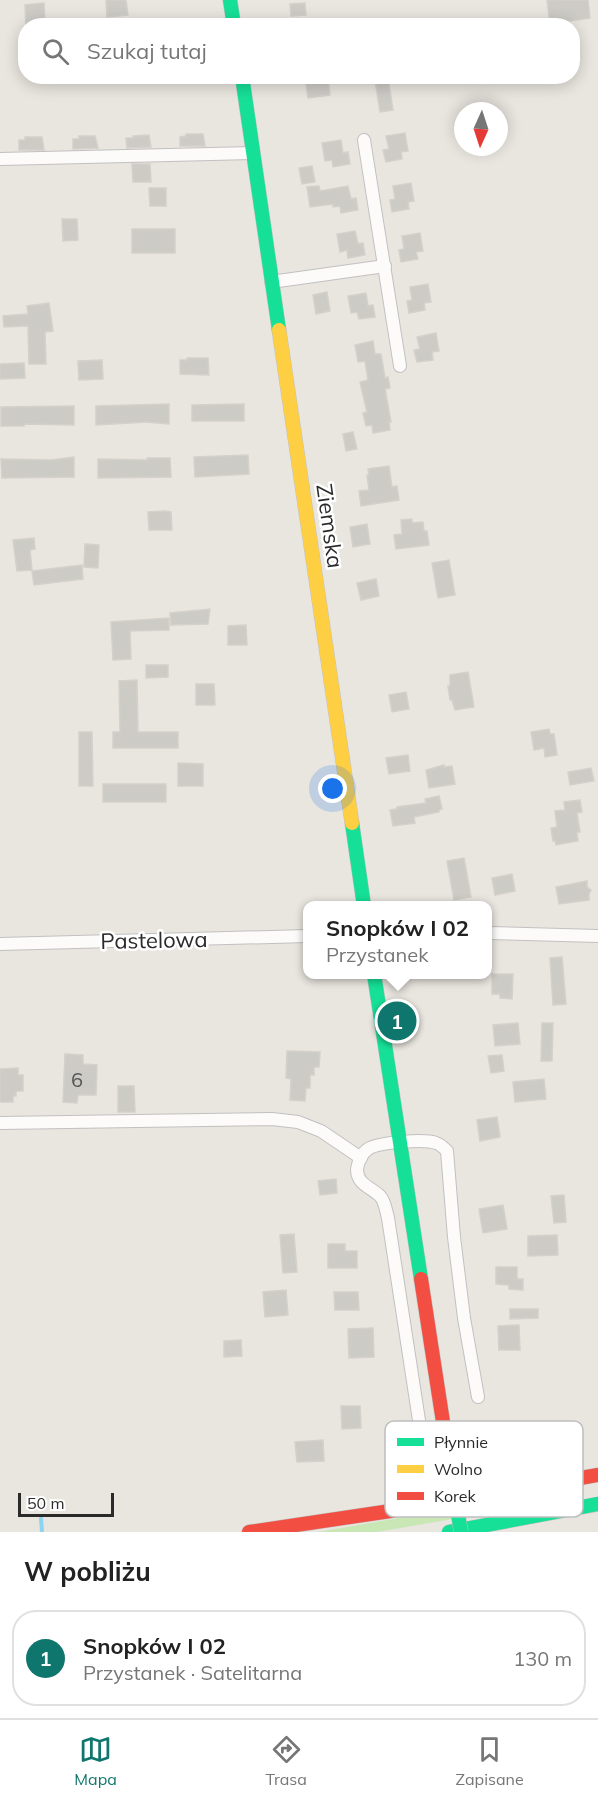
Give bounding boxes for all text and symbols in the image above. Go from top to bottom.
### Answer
search box [18,18,580,84]
icon: search [39,35,72,68]
text: Szukaj tutaj [87,37,207,65]
north arrow [454,102,508,156]
street label: Ziemska [310,482,350,570]
your location [318,774,347,803]
popup [303,901,492,979]
text: Snopków I 02 [326,914,469,942]
street label: Pastelowa [100,925,208,955]
text: Przystanek [326,942,429,967]
pin: 1 [378,998,416,1044]
house number: 6 [71,1067,83,1092]
legend [385,1421,583,1517]
text: Płynnie [434,1432,488,1452]
text: Wolno [434,1459,482,1479]
text: Korek [434,1486,477,1506]
scale bar [18,1490,114,1518]
text: 50 m [27,1493,64,1513]
text: W pobliżu [24,1555,151,1588]
text: Snopków I 02 [83,1632,226,1660]
text: 1 [40,1646,52,1671]
text: 130 m [513,1646,572,1671]
text: Przystanek · Satelitarna [83,1660,302,1685]
tab: Mapa [74,1733,117,1789]
tab: Trasa [266,1733,307,1789]
tab: Zapisane [456,1733,524,1789]

